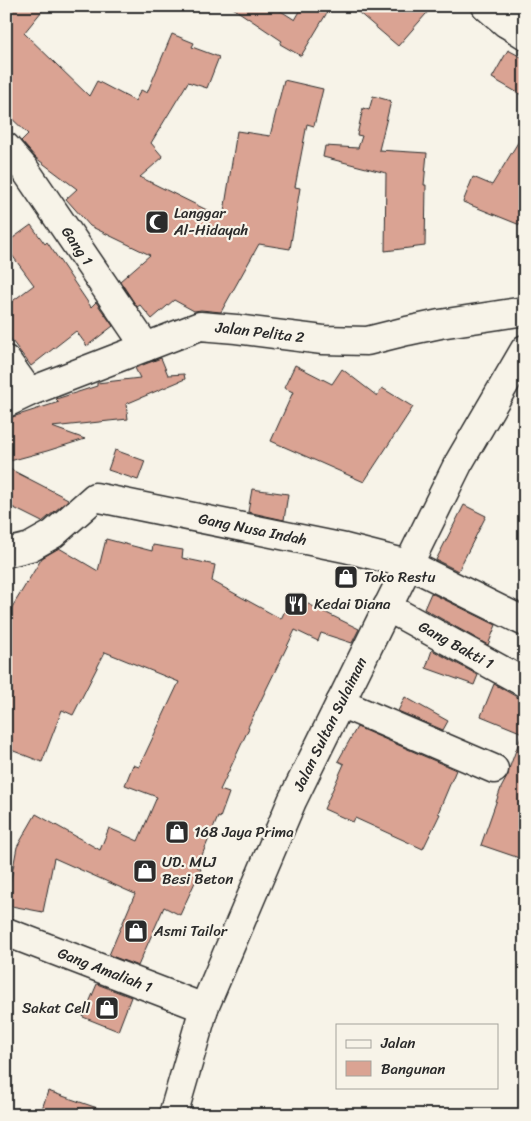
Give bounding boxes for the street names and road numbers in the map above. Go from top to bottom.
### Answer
street label: Gang 1 [54,221,100,271]
street label: Jalan Pelita 2 [213,314,306,351]
street label: Gang Nusa Indah [196,505,309,553]
street label: Gang Bakti 1 [414,614,499,676]
street label: Jalan Sultan Sulaiman [285,653,374,797]
street label: Gang Amaliah 1 [54,940,156,1000]

